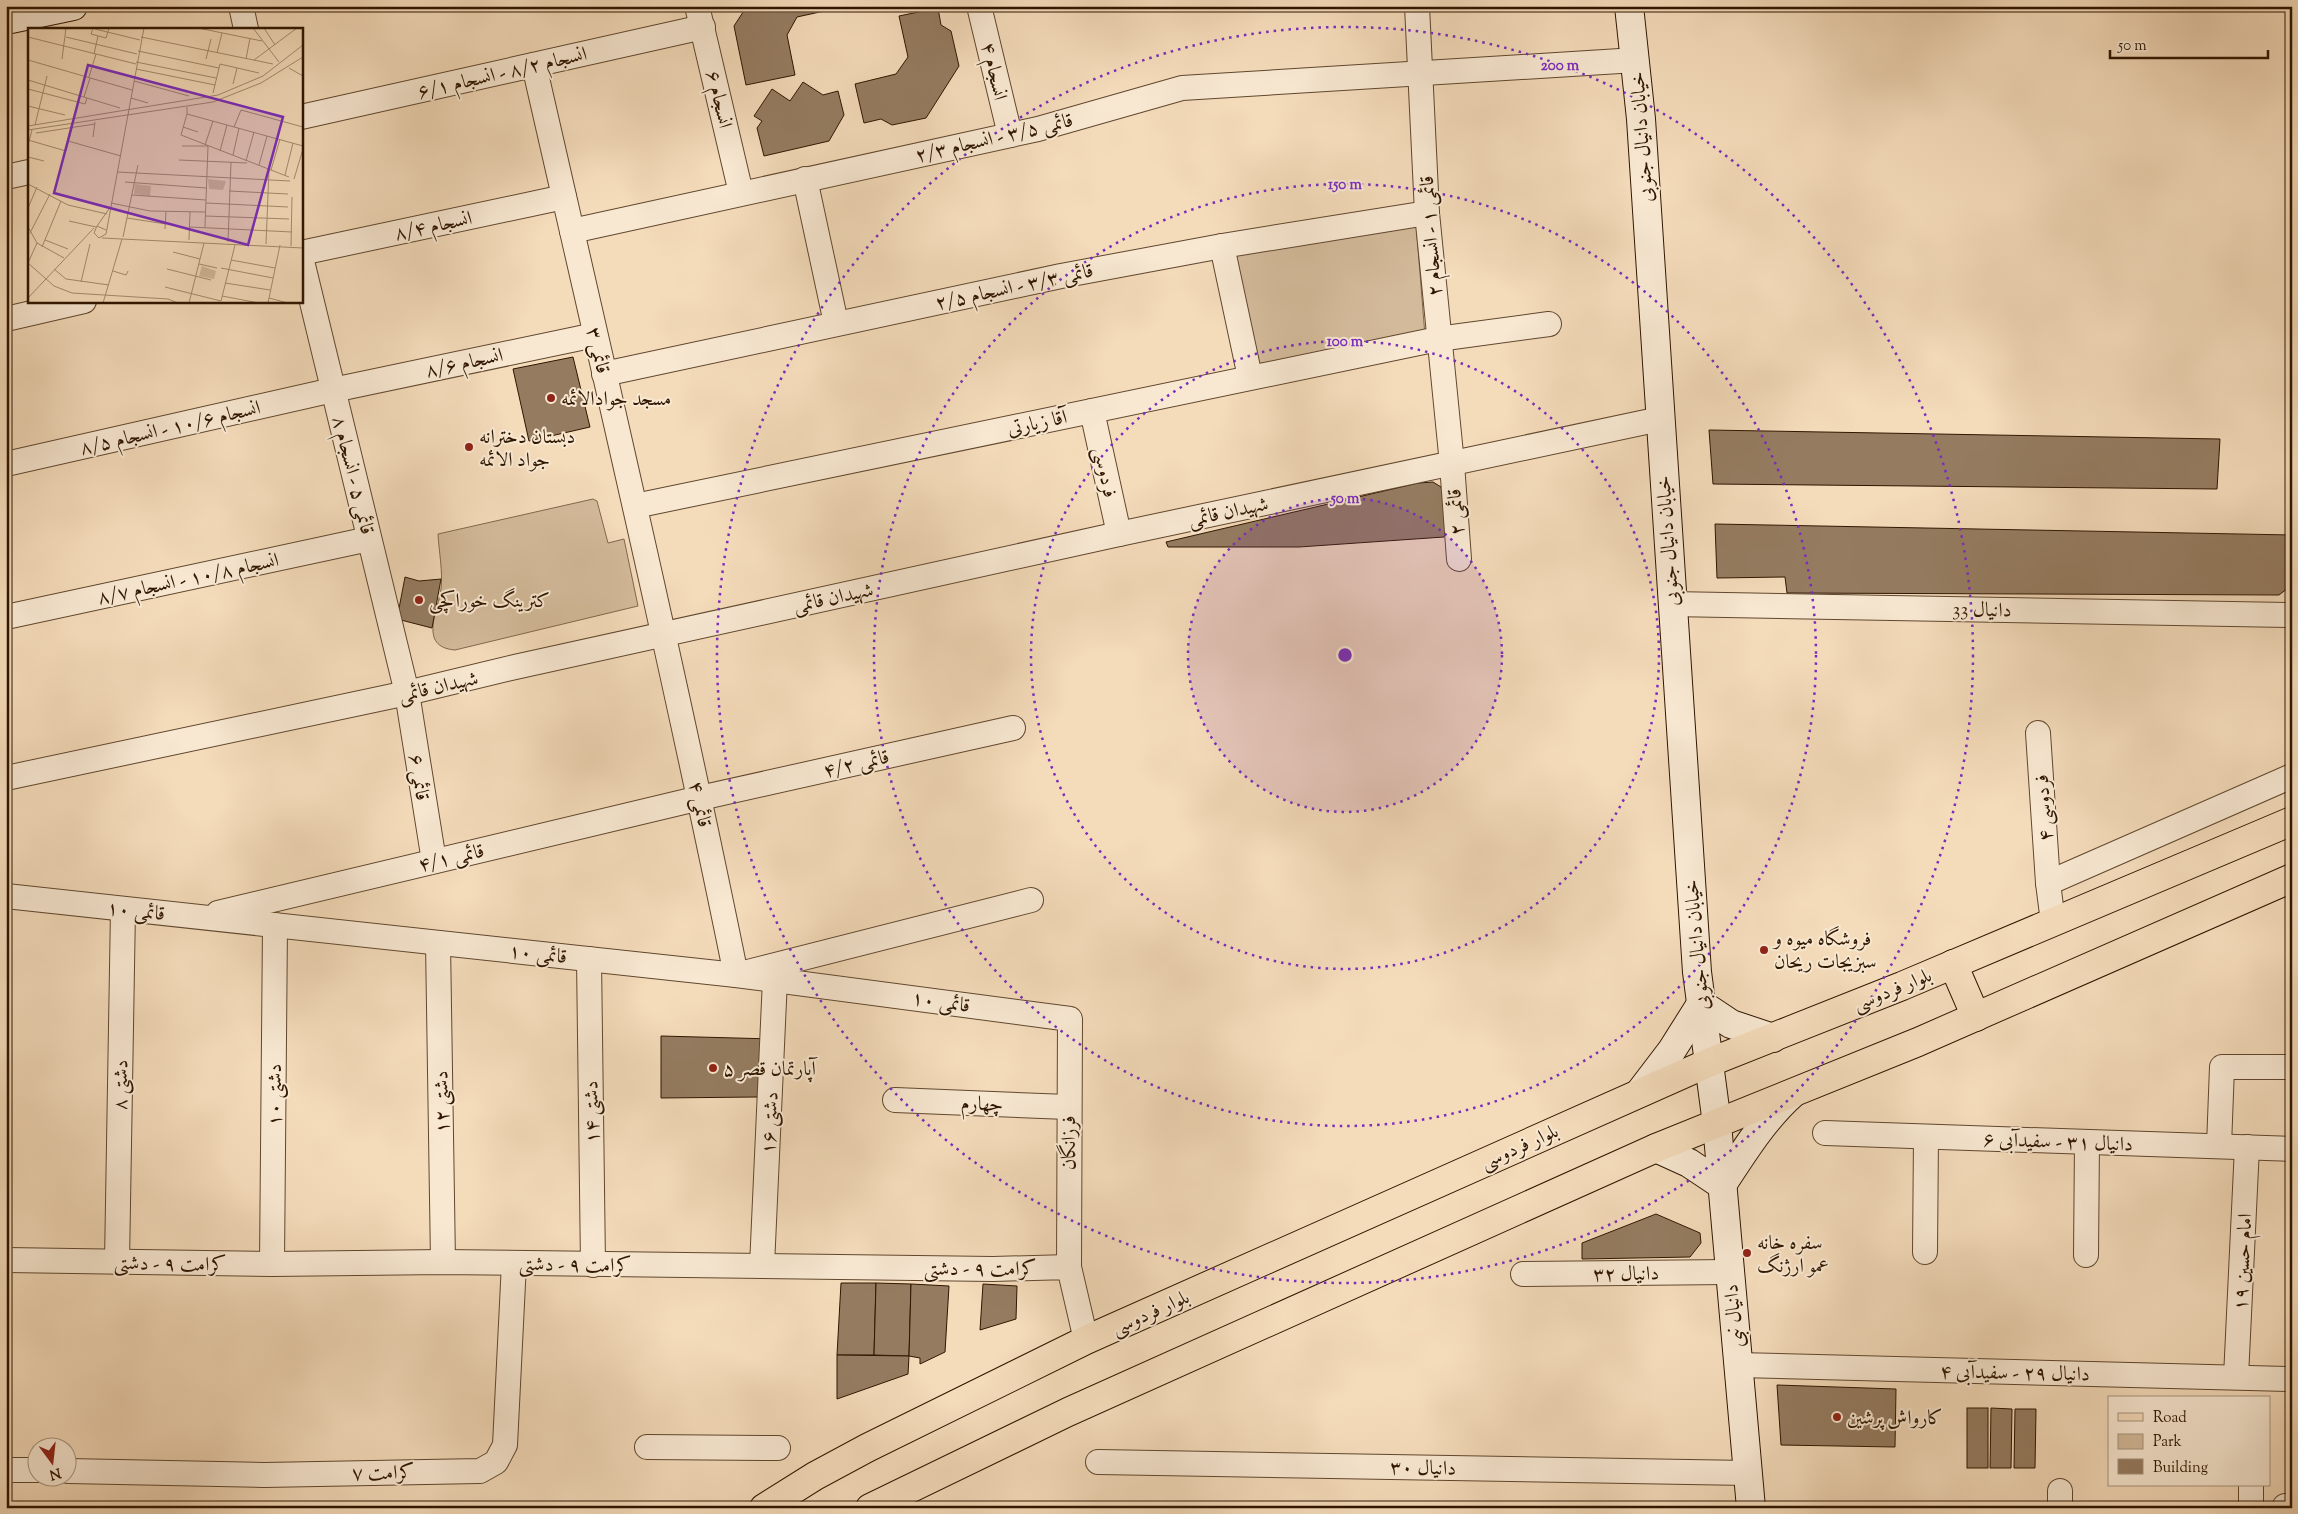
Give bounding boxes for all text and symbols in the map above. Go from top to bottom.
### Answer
inset map [28,28,302,302]
scale bar [2110,28,2268,60]
text: 50 m [2117,36,2147,57]
street label: انسجام ۴ [971,40,1013,104]
street label: انسجام ۸/۲ - انسجام ۶/۱ [415,41,590,109]
text: 200 m [1541,56,1580,77]
street label: انسجام ۶ [696,68,738,132]
street label: خیابان دانیال جنوبی [1624,70,1663,203]
street label: قائمی ۳/۵ - انسجام ۲/۳ [913,107,1077,173]
street label: قائمی ۱ - انسجام ۲ [1414,174,1452,297]
text: 150 m [1328,175,1362,196]
street label: انسجام ۸/۴ [392,205,475,251]
street label: قائمی ۳/۳ - انسجام ۲/۵ [933,258,1097,320]
street label: قائمی ۳ [577,324,616,377]
text: 100 m [1327,332,1364,353]
street label: انسجام ۸/۶ [423,342,506,388]
place label: مسجد جوادالائمه [561,386,671,415]
marker: مسجد جوادالائمه [545,392,557,404]
street label: انسجام ۱۰/۶ - انسجام ۸/۵ [77,395,264,465]
street label: آقا زیارتی [1005,403,1073,445]
street label: قائمی ۵ - انسجام ۸ [322,413,380,538]
place label: دبستان دخترانه جواد الائمه [479,424,575,476]
marker: دبستان دخترانه جواد الائمه [463,441,475,453]
street label: فردوسی [1084,444,1123,501]
street label: خیابان دانیال جنوبی [1650,474,1689,607]
street label: قائمی ۲ [1441,487,1474,536]
text: 50 m [1330,489,1360,510]
street label: شهیدان قائمی [1186,491,1271,536]
street label: انسجام ۱۰/۸ - انسجام ۸/۷ [95,547,282,615]
street label: شهیدان قائمی [791,577,876,622]
place label: کترینگ خوراکچی [429,587,550,617]
marker: کترینگ خوراکچی [413,594,425,606]
street label: دانیال 33 [1952,596,2012,627]
centre of rings [1336,646,1354,664]
street label: شهیدان قائمی [396,665,481,712]
street label: قائمی ۴/۲ [821,744,892,787]
street label: قائمی ۶ [400,752,436,803]
street label: فردوسی ۴ [2029,773,2062,842]
street label: قائمی ۴ [679,779,718,830]
street label: قائمی ۴/۱ [416,838,487,881]
street label: خیابان دانیال جنوبی [1678,878,1719,1011]
street label: قائمی ۱۰ [105,895,166,930]
place label: فروشگاه میوه و سبزیجات ریحان [1772,925,1877,978]
street label: قائمی ۱۰ [507,938,568,973]
marker: فروشگاه میوه و سبزیجات ریحان [1758,944,1770,956]
street label: بلوار فردوسی [1849,962,1937,1020]
street label: قائمی ۱۰ [910,985,972,1022]
place label: آپارتمان قصر ۵ [723,1056,819,1085]
street label: دشتی ۸ [108,1059,137,1111]
marker: آپارتمان قصر ۵ [707,1062,719,1074]
street label: دشتی ۱۰ [262,1064,291,1126]
street label: دشتی ۱۲ [428,1070,459,1134]
street label: دشتی ۱۴ [578,1080,609,1144]
street label: چهارم [960,1090,1004,1122]
street label: دشتی ۱۶ [755,1091,788,1155]
street label: فرزانگان [1055,1116,1085,1170]
street label: بلوار فردوسی [1476,1118,1564,1178]
street label: دانیال ۳۱ - سفیدآبی ۶ [1982,1126,2133,1161]
street label: امام حسین ۱۹ [2227,1213,2263,1312]
place label: سفره خانه عمو ارژنگ [1757,1230,1829,1282]
marker: سفره خانه عمو ارژنگ [1741,1247,1753,1259]
street label: کرامت ۹ - دشتی [113,1250,227,1281]
street label: کرامت ۹ - دشتی [518,1251,632,1282]
street label: کرامت ۹ - دشتی [924,1256,1036,1285]
street label: دانیال ۳۲ [1593,1260,1660,1291]
street label: دانیال نبی [1718,1283,1753,1349]
street label: بلوار فردوسی [1107,1284,1195,1344]
street label: دانیال ۲۹ - سفیدآبی ۴ [1940,1359,2090,1390]
legend [2108,1396,2270,1486]
place label: کارواش پرشین [1847,1405,1943,1434]
text: Road [2153,1408,2187,1429]
marker: کارواش پرشین [1831,1411,1843,1423]
text: Park [2153,1432,2182,1453]
north arrow [28,1436,78,1486]
street label: دانیال ۳۰ [1389,1454,1456,1485]
text: Building [2153,1458,2208,1479]
street label: کرامت ۷ [351,1459,415,1490]
text: N [47,1462,63,1484]

